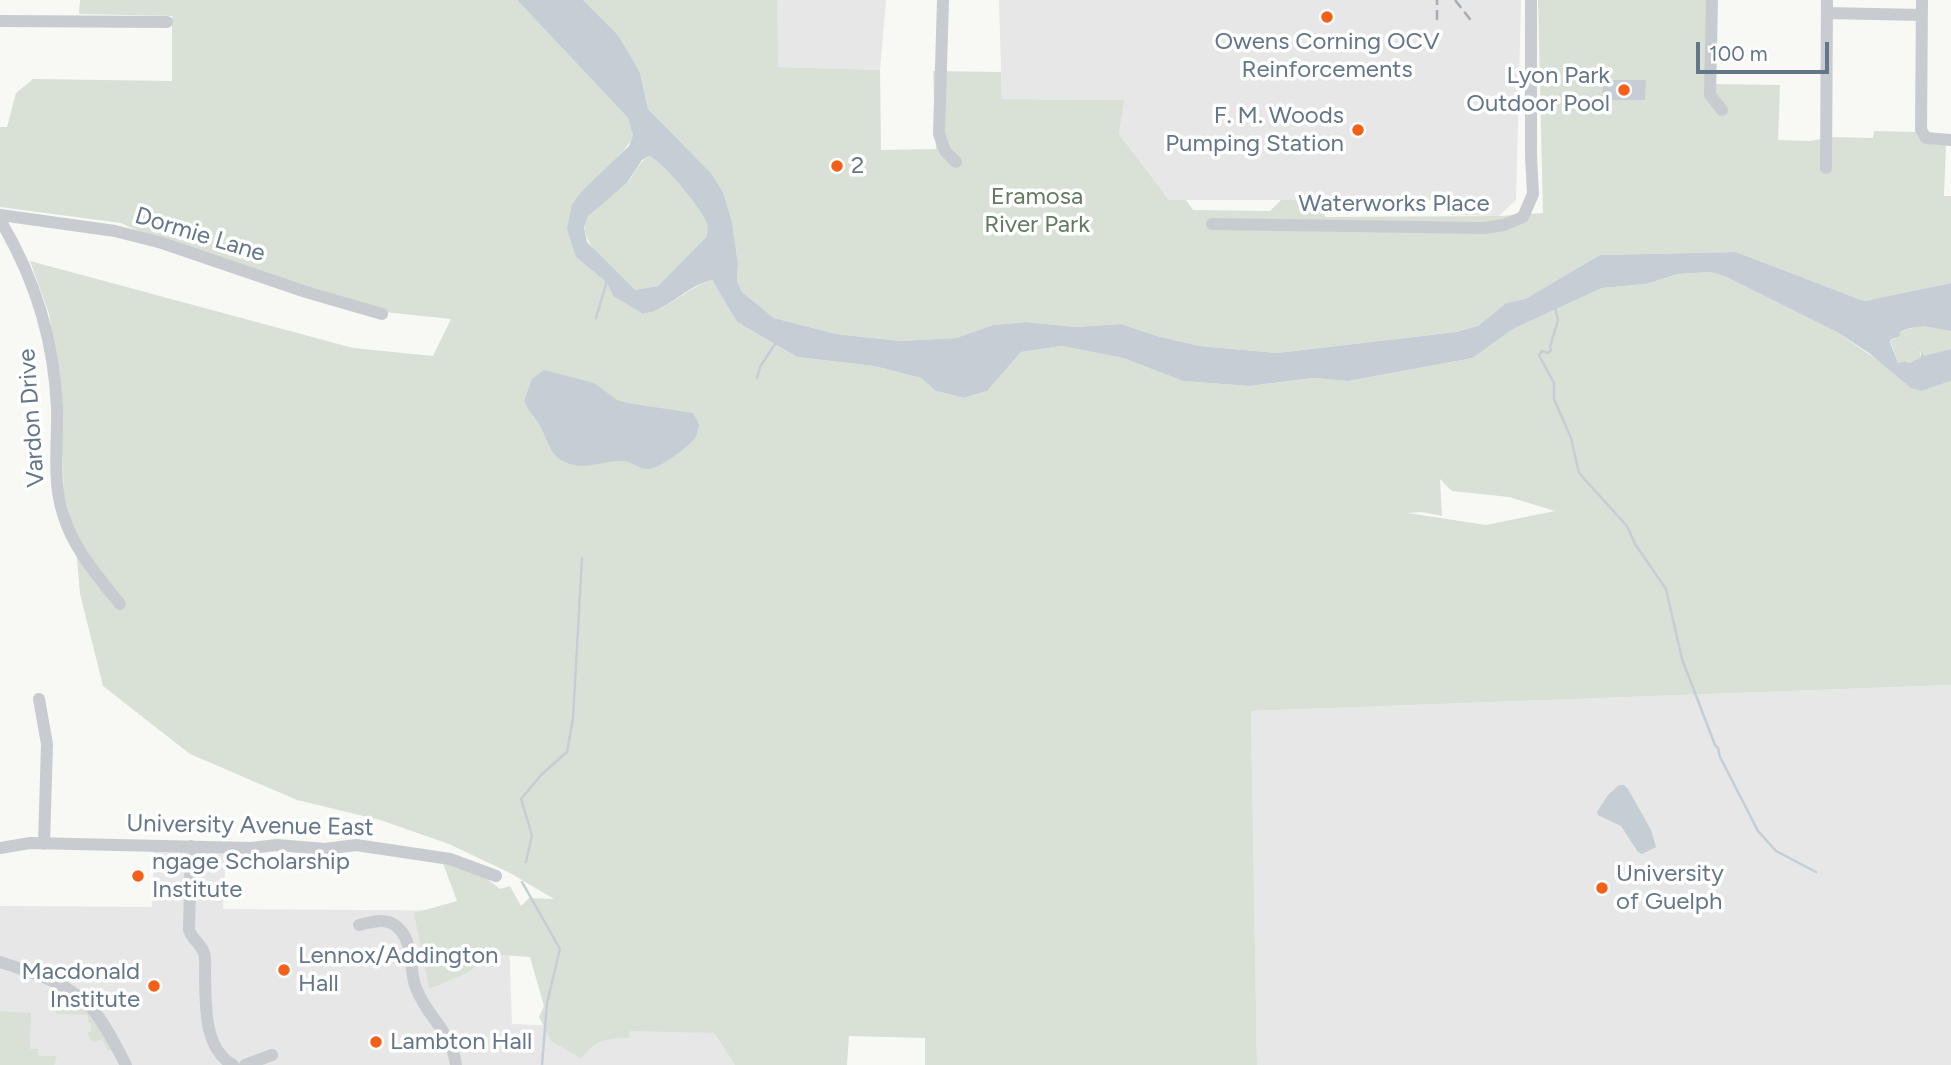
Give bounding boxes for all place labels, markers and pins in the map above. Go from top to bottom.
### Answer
marker: Owens Corning OCV Reinforcements [1319,9,1335,25]
place label: Owens Corning OCV Reinforcements [1214,28,1440,84]
place label: Lyon Park Outdoor Pool [1466,62,1610,118]
marker: Lyon Park Outdoor Pool [1616,82,1632,98]
place label: F. M. Woods Pumping Station [1165,102,1344,158]
marker: F. M. Woods Pumping Station [1350,122,1366,138]
place label: 2 [851,152,864,180]
marker: 2 [829,158,845,174]
place label: ngage Scholarship Institute [152,848,350,904]
place label: University of Guelph [1616,860,1724,916]
marker: ngage Scholarship Institute [130,868,146,884]
marker: University of Guelph [1594,880,1610,896]
place label: Lennox/Addington Hall [298,942,498,998]
place label: Macdonald Institute [22,958,140,1014]
marker: Lennox/Addington Hall [276,962,292,978]
marker: Macdonald Institute [146,978,162,994]
place label: Lambton Hall [390,1028,532,1056]
marker: Lambton Hall [368,1034,384,1050]

